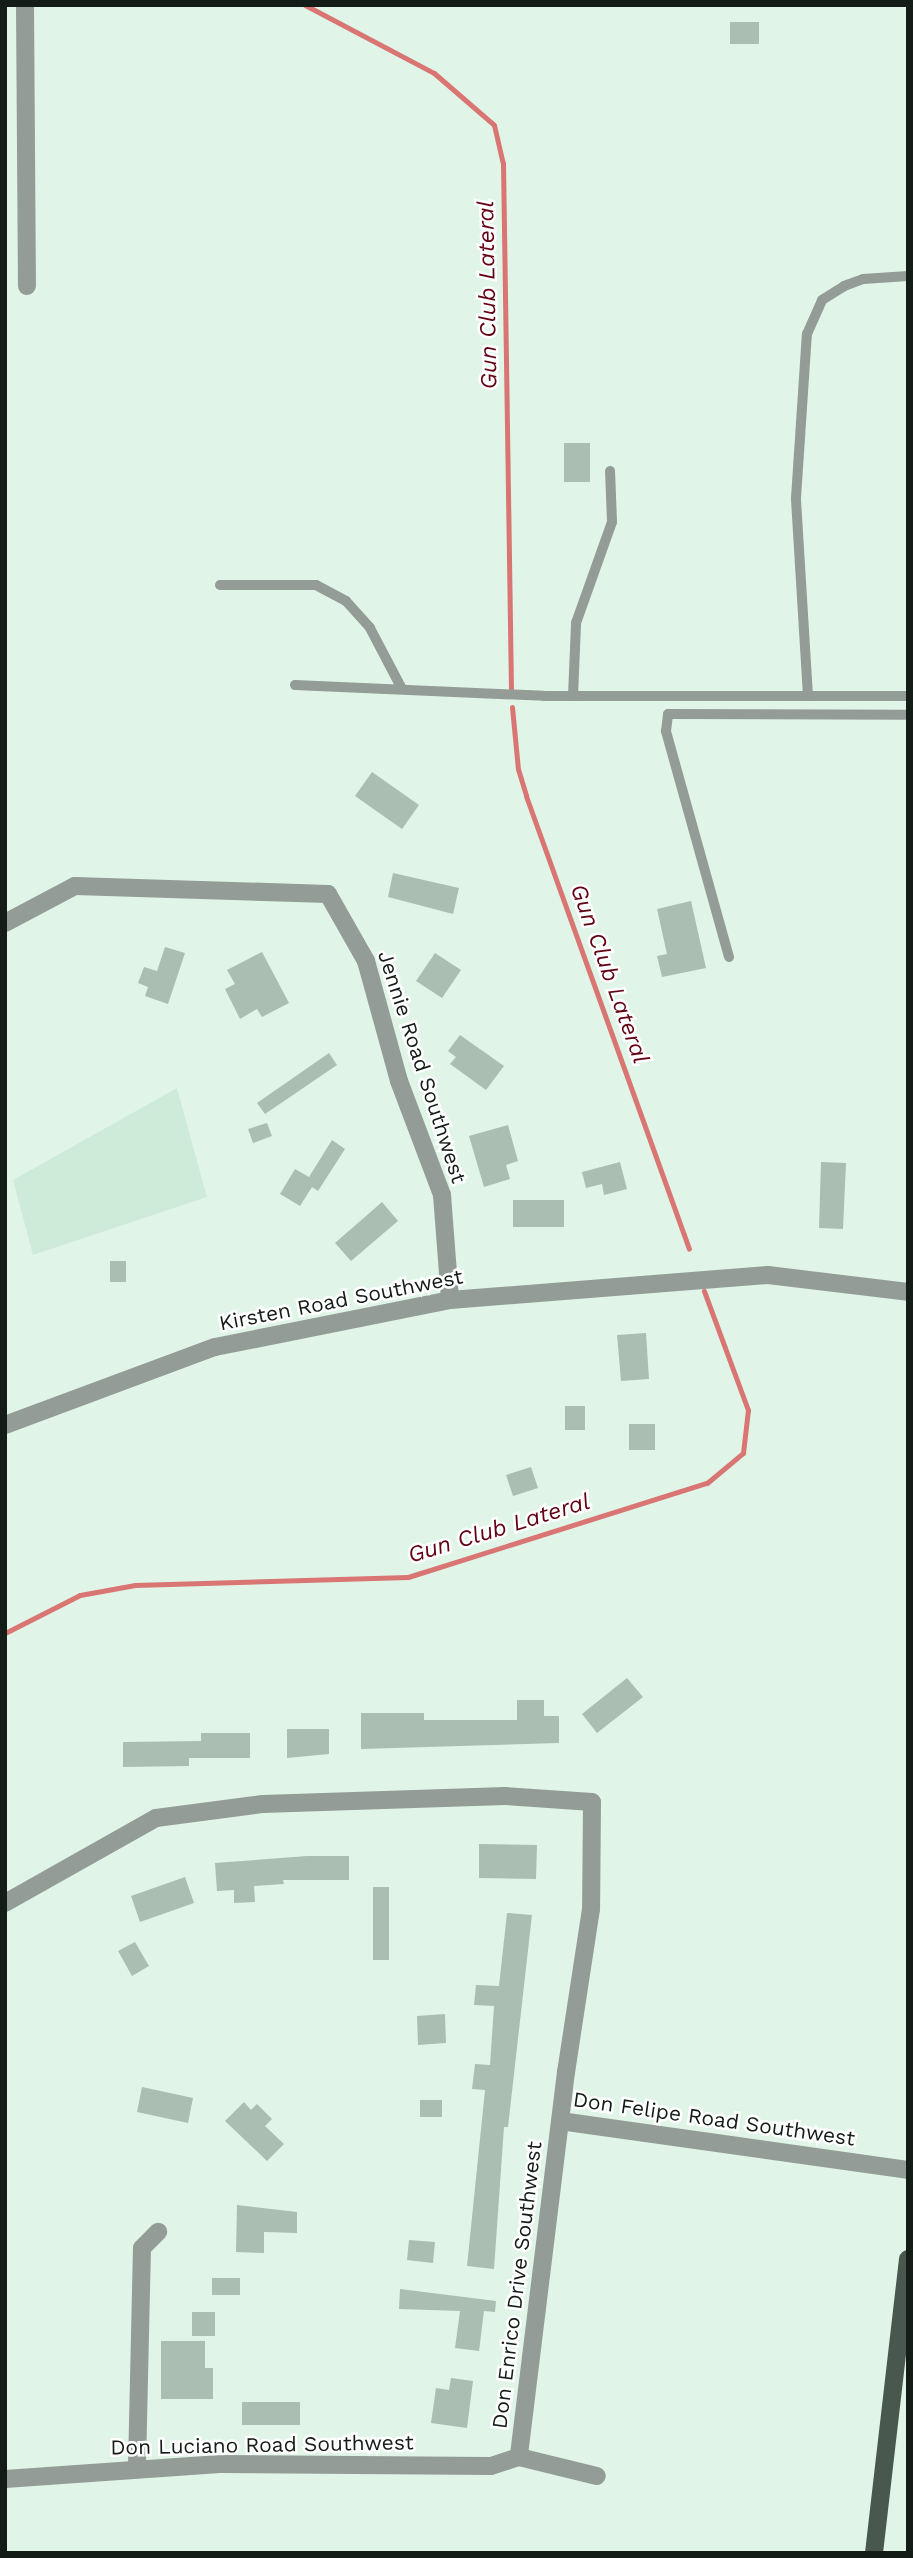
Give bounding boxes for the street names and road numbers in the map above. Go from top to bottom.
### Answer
street label: Jennie Road Southwest [372,948,472,1186]
street label: Kirsten Road Southwest [217,1264,465,1336]
street label: Don Felipe Road Southwest [571,2087,857,2151]
street label: Don Enrico Drive Southwest [487,2140,547,2430]
street label: Don Luciano Road Southwest [110,2430,414,2460]

